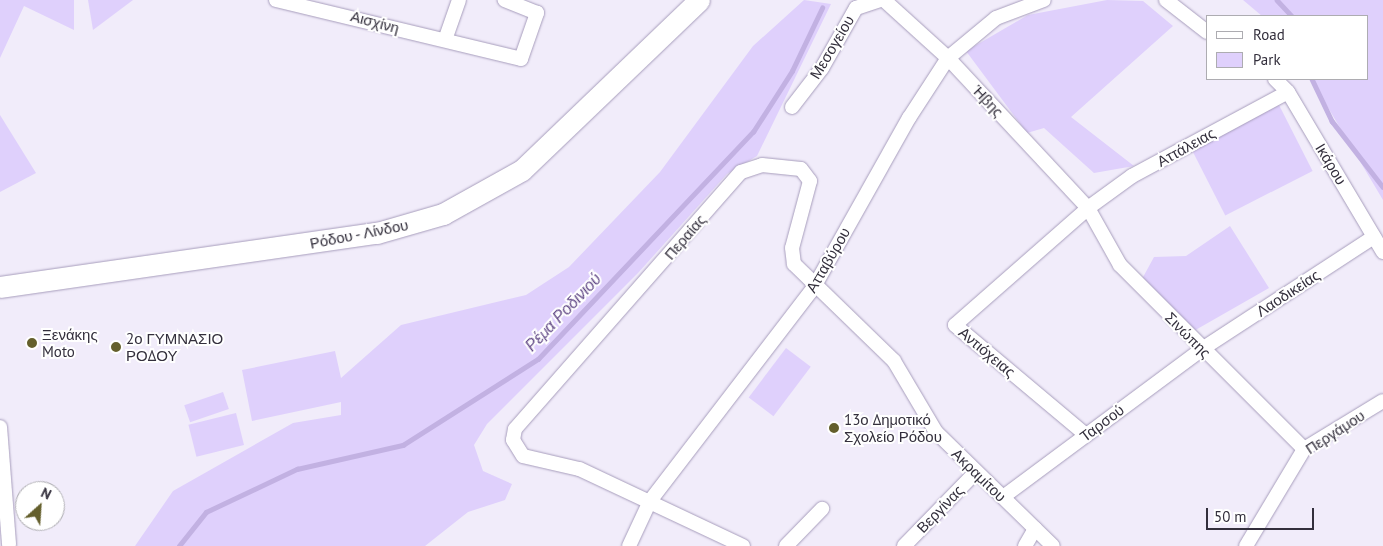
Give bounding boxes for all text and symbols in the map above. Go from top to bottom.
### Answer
street label: Αισχίνη [349,7,401,37]
street label: Μεσογείου [806,12,858,82]
legend [1206,15,1368,80]
text: Road [1253,25,1285,44]
text: Park [1253,50,1281,69]
street label: Ήβης [969,81,1007,121]
street label: Αττάλειας [1154,124,1218,170]
street label: Ικάρου [1312,140,1350,188]
street label: Περαίας [661,211,709,263]
street label: Ρόδου - Λίνδου [307,215,411,253]
street label: Ατταβύρου [802,224,854,296]
street label: Λαοδικείας [1253,266,1323,320]
water label: Ρέμα Ροδινιού [521,269,605,355]
street label: Σινώπης [1161,308,1215,362]
street label: Αντιόχειας [955,323,1019,381]
place label: Ξενάκης Moto [42,325,98,360]
place label: 2ο ΓΥΜΝΑΣΙΟ ΡΟΔΟΥ [126,329,223,364]
marker: Ξενάκης Moto [26,337,38,349]
marker: 2ο ΓΥΜΝΑΣΙΟ ΡΟΔΟΥ [110,341,122,353]
street label: Ταρσού [1076,401,1128,445]
street label: Περγάμου [1302,406,1368,458]
place label: 13ο Δημοτικό Σχολείο Ρόδου [844,410,942,445]
marker: 13ο Δημοτικό Σχολείο Ρόδου [828,422,840,434]
street label: Ακραμίτου [948,445,1010,505]
north arrow [15,481,65,531]
street label: Βεργίνας [913,481,967,537]
text: N [38,483,54,504]
scale bar [1208,498,1316,530]
text: 50 m [1214,507,1247,526]

